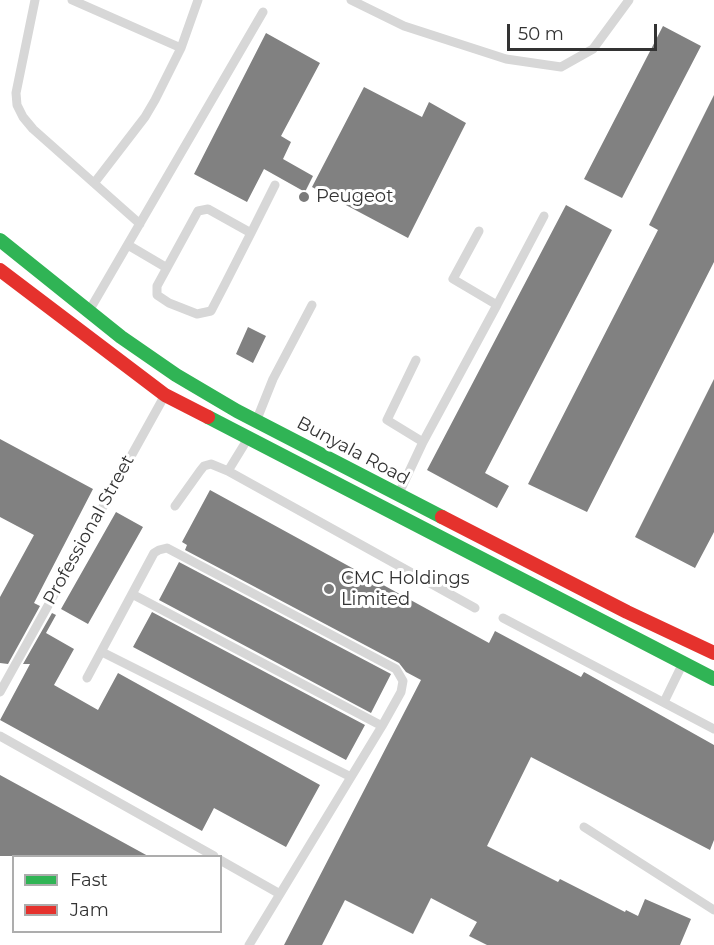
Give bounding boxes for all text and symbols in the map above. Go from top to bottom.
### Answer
scale bar [510,12,660,50]
text: 50 m [518,23,564,45]
place label: Peugeot [316,186,393,208]
marker: Peugeot [297,190,311,204]
street label: Bunyala Road [293,412,413,490]
street label: Professional Street [39,451,139,609]
place label: CMC Holdings Limited [341,568,470,610]
marker: CMC Holdings Limited [322,582,336,596]
legend [12,855,222,933]
text: Fast [70,869,108,891]
text: Jam [70,899,109,921]

